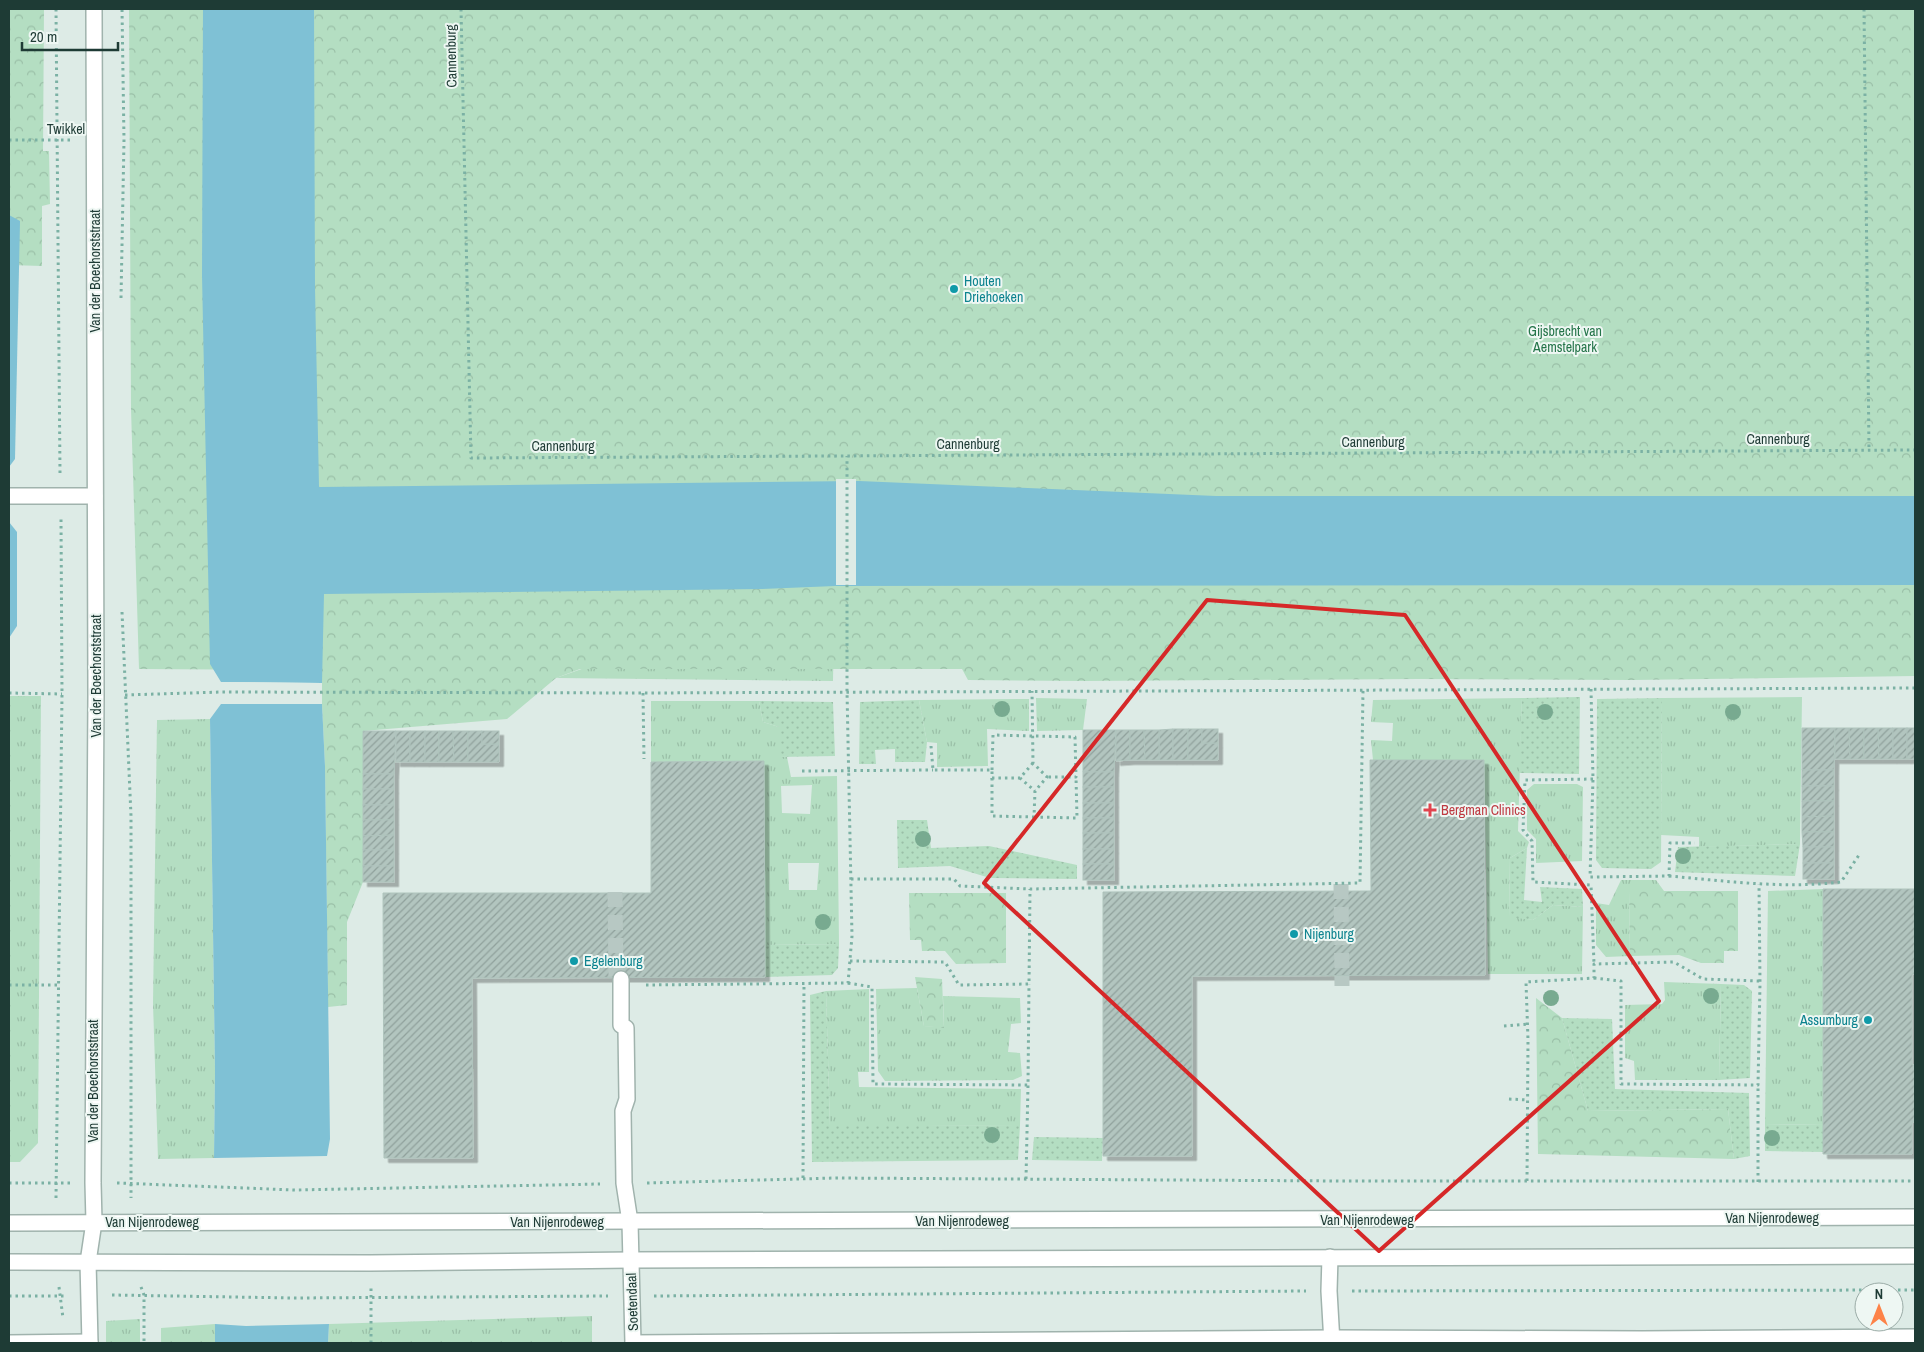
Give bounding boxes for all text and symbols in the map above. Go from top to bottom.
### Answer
scale bar [22,20,119,52]
street label: Cannenburg [441,24,461,88]
text: 20 m [30,26,57,47]
street label: Twikkel [47,120,85,138]
street label: Van der Boechorststraat [86,210,104,332]
place label: Houten Driehoeken [964,272,1023,306]
marker: Houten Driehoeken [948,283,960,295]
park label: Gijsbrecht van Aemstelpark [1528,322,1602,356]
street label: Cannenburg [1746,430,1810,448]
street label: Cannenburg [1341,433,1405,451]
street label: Cannenburg [936,435,1000,453]
street label: Cannenburg [531,437,595,455]
street label: Van der Boechorststraat [87,615,105,737]
place label: Bergman Clinics [1441,801,1526,819]
marker: Bergman Clinics [1423,803,1437,817]
place label: Nijenburg [1304,925,1354,943]
marker: Nijenburg [1288,928,1300,940]
place label: Egelenburg [584,952,643,970]
marker: Egelenburg [568,955,580,967]
place label: Assumburg [1799,1011,1859,1029]
marker: Assumburg [1862,1014,1874,1026]
street label: Van der Boechorststraat [84,1020,102,1142]
street label: Van Nijenrodeweg [1725,1209,1819,1227]
street label: Van Nijenrodeweg [1320,1211,1414,1229]
street label: Van Nijenrodeweg [915,1212,1009,1230]
street label: Van Nijenrodeweg [105,1213,199,1231]
street label: Van Nijenrodeweg [510,1213,604,1231]
street label: Soetendaal [622,1273,642,1331]
north arrow [1854,1282,1904,1332]
text: N [1875,1285,1883,1303]

